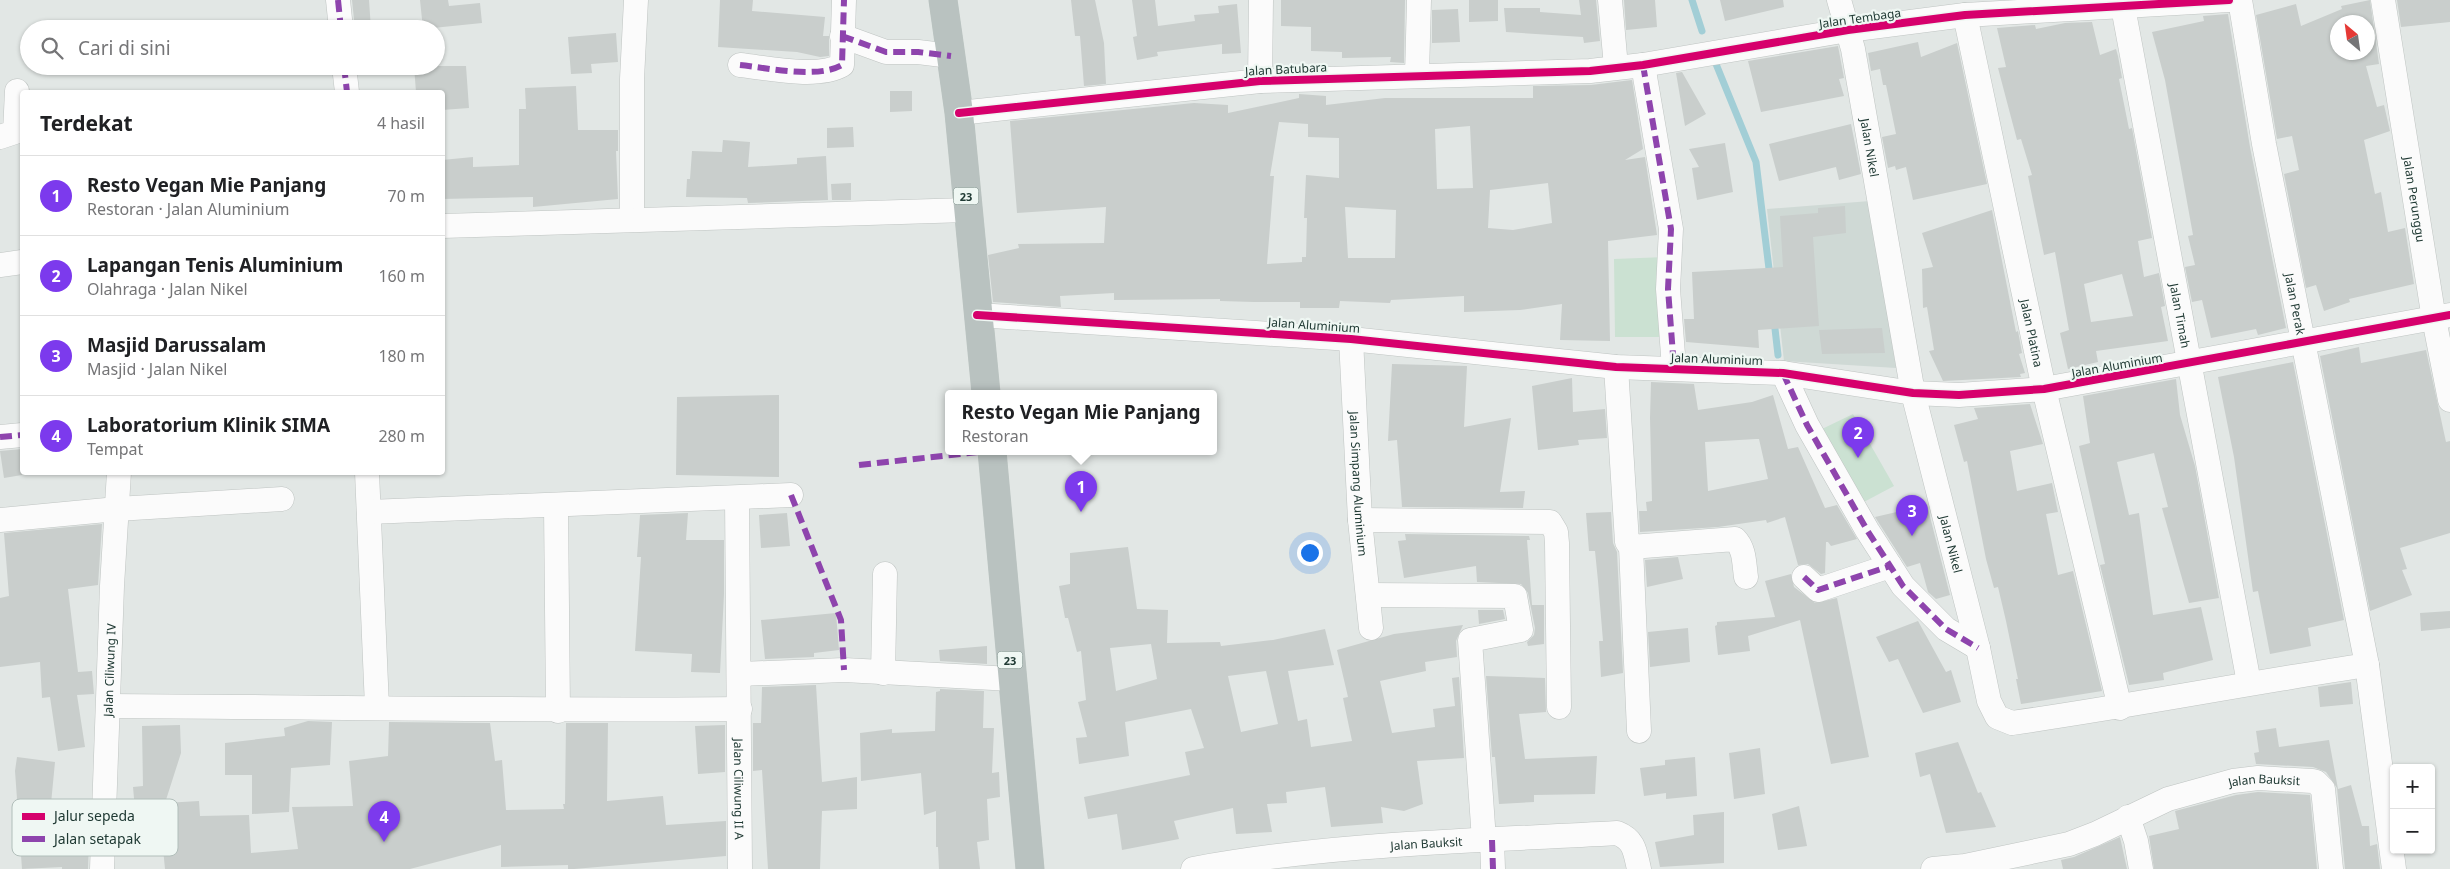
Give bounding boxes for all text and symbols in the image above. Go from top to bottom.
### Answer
street label: Jalan Tembaga [1817,4,1902,32]
north arrow [2330,15,2375,60]
search box [20,20,445,75]
icon: search [38,34,66,62]
text: Cari di sini [78,35,171,61]
street label: Jalan Batubara [1244,58,1327,80]
text: Terdekat [40,109,133,137]
text: 4 hasil [377,112,425,134]
street label: Jalan Nikel [1857,116,1884,178]
street label: Jalan Perunggu [2400,154,2430,244]
text: Resto Vegan Mie Panjang [87,172,326,198]
text: 1 [51,185,61,207]
text: 70 m [388,185,425,207]
road number: 23 [954,188,978,205]
text: Restoran · Jalan Aluminium [87,198,290,220]
text: Lapangan Tenis Aluminium [87,252,343,278]
text: 2 [51,265,61,287]
text: 160 m [378,265,425,287]
street label: Jalan Perak [2281,271,2310,337]
text: Olahraga · Jalan Nikel [87,278,248,300]
street label: Jalan Timah [2166,281,2195,349]
street label: Jalan Platina [2017,296,2048,369]
street label: Jalan Aluminium [1267,313,1360,337]
text: Masjid Darussalam [87,332,266,358]
text: 3 [51,345,61,367]
text: 180 m [378,345,425,367]
street label: Jalan Aluminium [1670,349,1763,369]
street label: Jalan Aluminium [2069,349,2164,382]
text: Masjid · Jalan Nikel [87,358,227,380]
popup [945,390,1217,455]
text: Resto Vegan Mie Panjang [961,399,1201,425]
street label: Jalan Simpang Aluminium [1346,410,1372,557]
text: Laboratorium Klinik SIMA [87,412,330,438]
pin: 2 [1842,417,1874,458]
text: 4 [51,425,61,447]
text: 280 m [378,425,425,447]
text: Restoran [961,425,1029,447]
text: Tempat [87,438,143,460]
pin: 1 [1065,471,1097,512]
pin: 3 [1896,495,1928,536]
street label: Jalan Nikel [1936,512,1967,575]
your location [1297,540,1323,566]
street label: Jalan Ciliwung IV [99,622,119,718]
road number: 23 [998,652,1022,668]
street label: Jalan Ciliwung II A [730,737,748,840]
map controls [2390,764,2435,854]
button: + [2390,764,2435,809]
street label: Jalan Bauksit [2225,769,2301,791]
legend [12,799,178,856]
pin: 4 [368,801,400,842]
text: Jalur sepeda [52,806,135,825]
button: − [2390,809,2435,854]
text: Jalan setapak [52,829,141,848]
street label: Jalan Bauksit [1389,832,1463,854]

